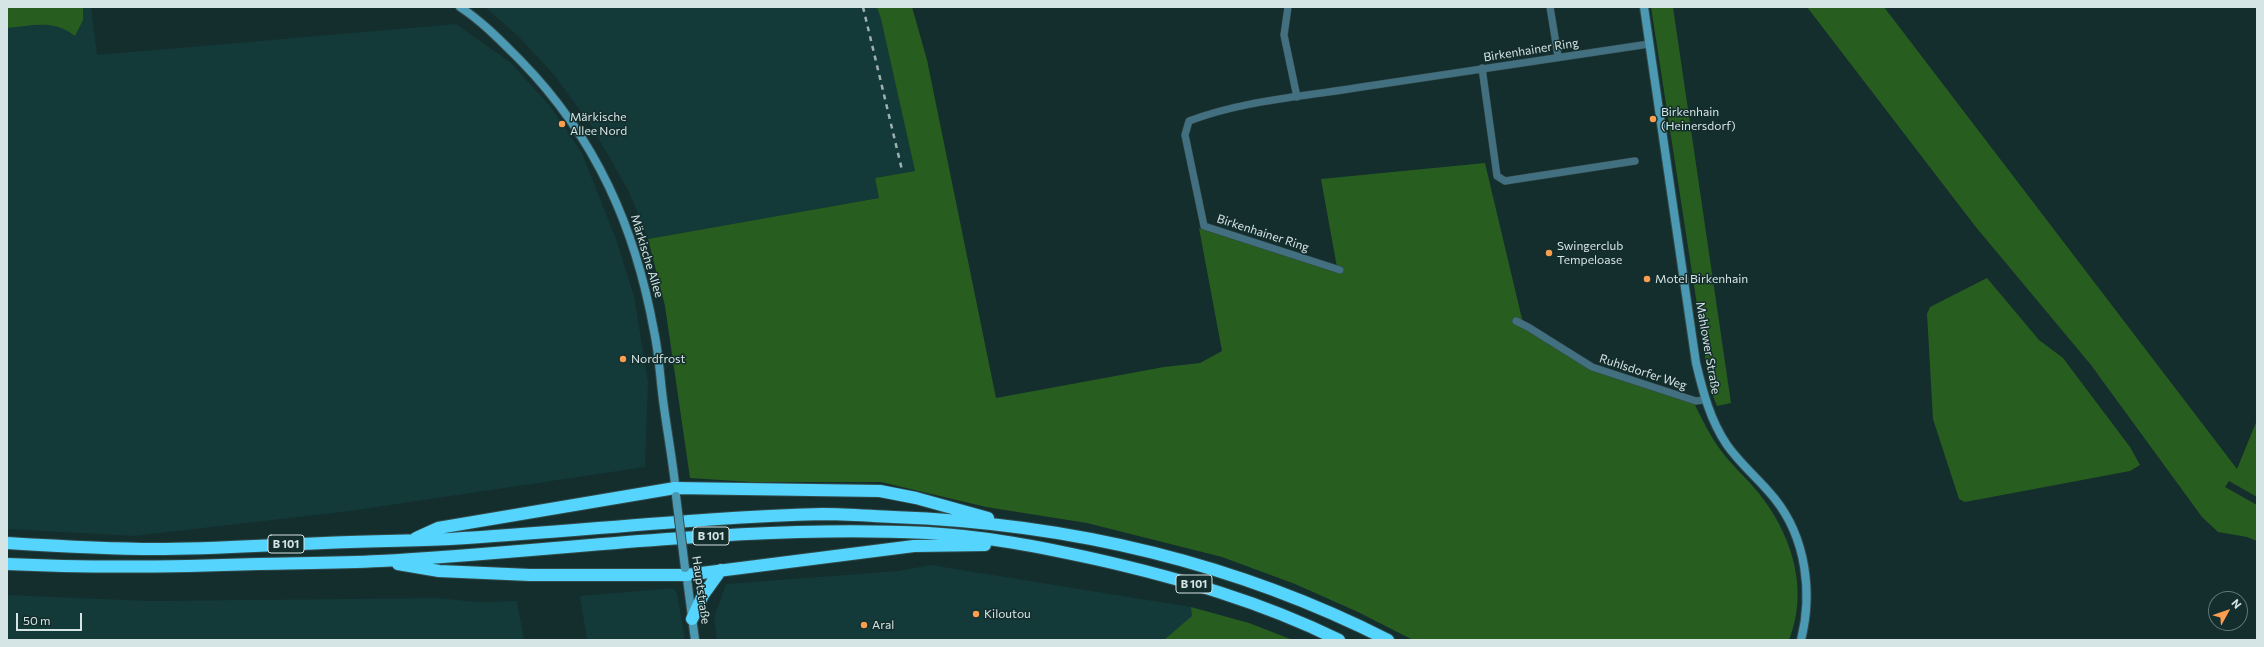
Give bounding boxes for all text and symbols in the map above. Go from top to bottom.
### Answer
street label: Birkenhainer Ring [1482,35,1580,65]
place label: Birkenhain (Heinersdorf) [1661,105,1736,133]
place label: Märkische Allee Nord [570,110,627,138]
marker: Birkenhain (Heinersdorf) [1648,114,1658,124]
marker: Märkische Allee Nord [557,119,567,129]
street label: Birkenhainer Ring [1215,211,1311,255]
street label: Märkische Allee [628,213,666,299]
place label: Swingerclub Tempeloase [1557,239,1623,267]
marker: Swingerclub Tempeloase [1544,248,1554,258]
place label: Motel Birkenhain [1655,272,1748,286]
marker: Motel Birkenhain [1642,274,1652,284]
street label: Mahlower Straße [1693,301,1723,395]
street label: Ruhlsdorfer Weg [1597,351,1689,393]
place label: Nordfrost [631,352,685,366]
marker: Nordfrost [618,354,628,364]
road number: B 101 [693,527,729,545]
road number: B 101 [268,535,304,553]
street label: Hauptstraße [689,555,713,625]
road number: B 101 [1176,575,1212,593]
north arrow [2208,591,2248,631]
text: N [2229,596,2244,611]
scale bar [18,605,84,631]
place label: Kiloutou [984,607,1031,621]
marker: Kiloutou [971,609,981,619]
text: 50 m [23,613,51,627]
place label: Aral [872,618,894,632]
marker: Aral [859,620,869,630]

